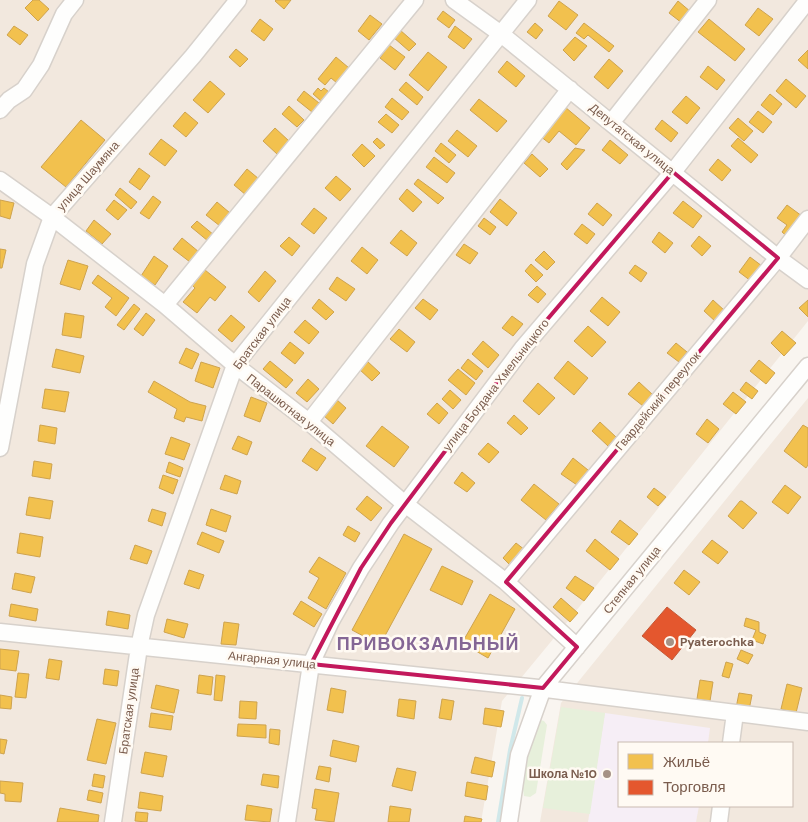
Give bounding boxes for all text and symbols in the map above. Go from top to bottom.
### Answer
street label: Депутатская улица [586,100,678,179]
street label: улица Шаумяна [53,137,123,214]
street label: Братская улица [229,293,295,373]
street label: улица Богдана Хмельницкого [439,315,553,454]
street label: Гвардейский переулок [612,348,705,454]
street label: Парашютная улица [243,370,339,450]
street label: Степная улица [600,542,665,617]
district label: ПРИВОКЗАЛЬНЫЙ [337,632,519,656]
place label: Pyaterochka [680,634,754,650]
marker: Pyaterochka [664,636,676,648]
street label: Ангарная улица [227,647,317,673]
street label: Братская улица [115,666,143,755]
legend [618,742,793,807]
text: Жильё [663,752,710,772]
place label: Школа №10 [529,766,597,782]
marker: Школа №10 [601,768,613,780]
text: Торговля [663,777,726,797]

